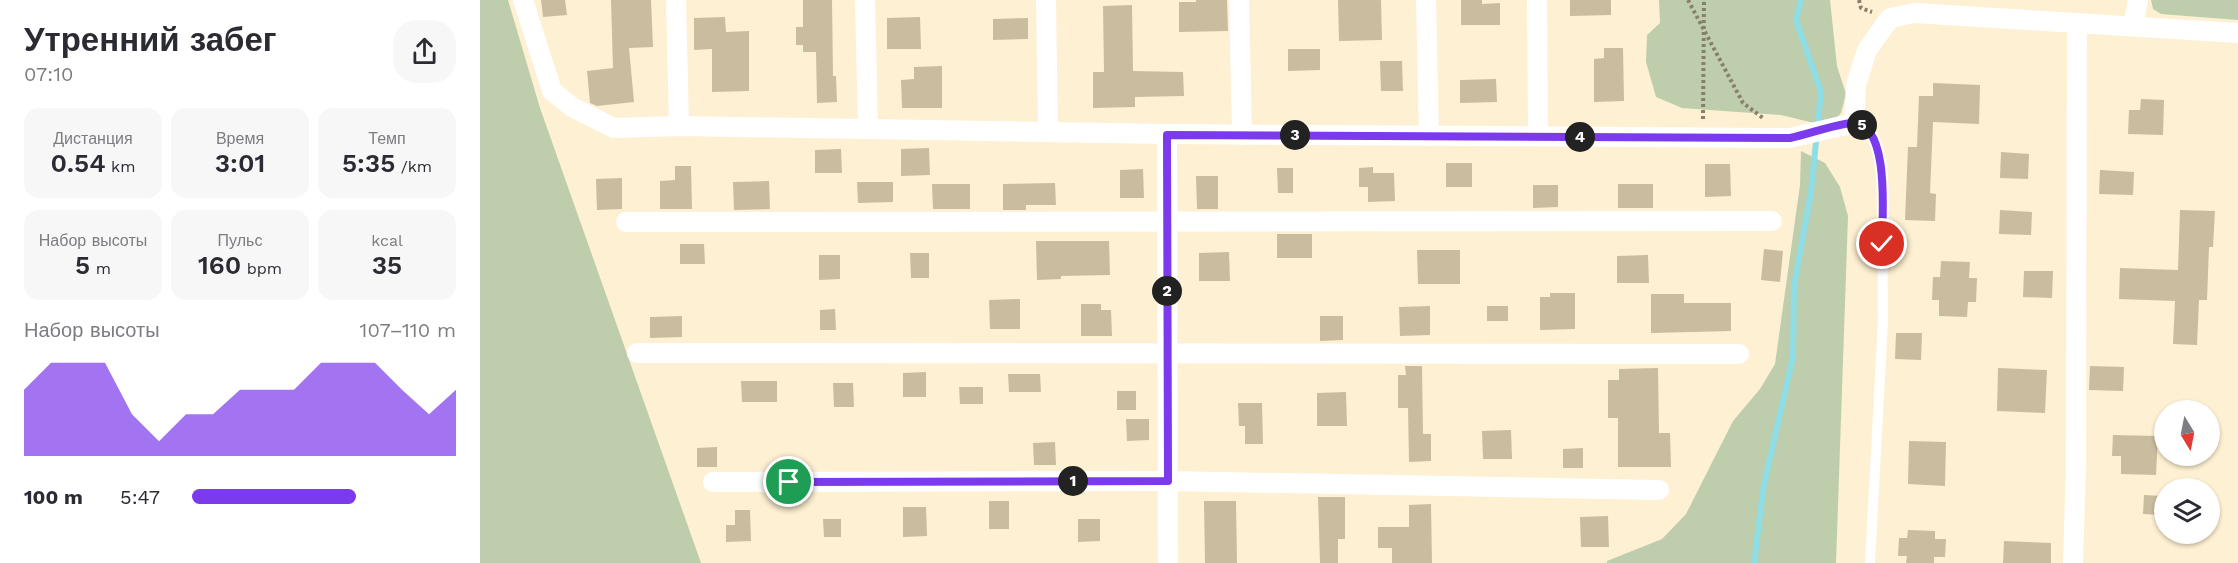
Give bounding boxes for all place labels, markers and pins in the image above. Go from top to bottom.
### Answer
pin: 5 [1847,110,1877,140]
pin: 3 [1280,120,1310,150]
pin: 4 [1565,122,1595,152]
pin [1856,218,1907,269]
pin: 2 [1152,276,1182,306]
pin [763,456,814,507]
pin: 1 [1058,466,1088,496]

